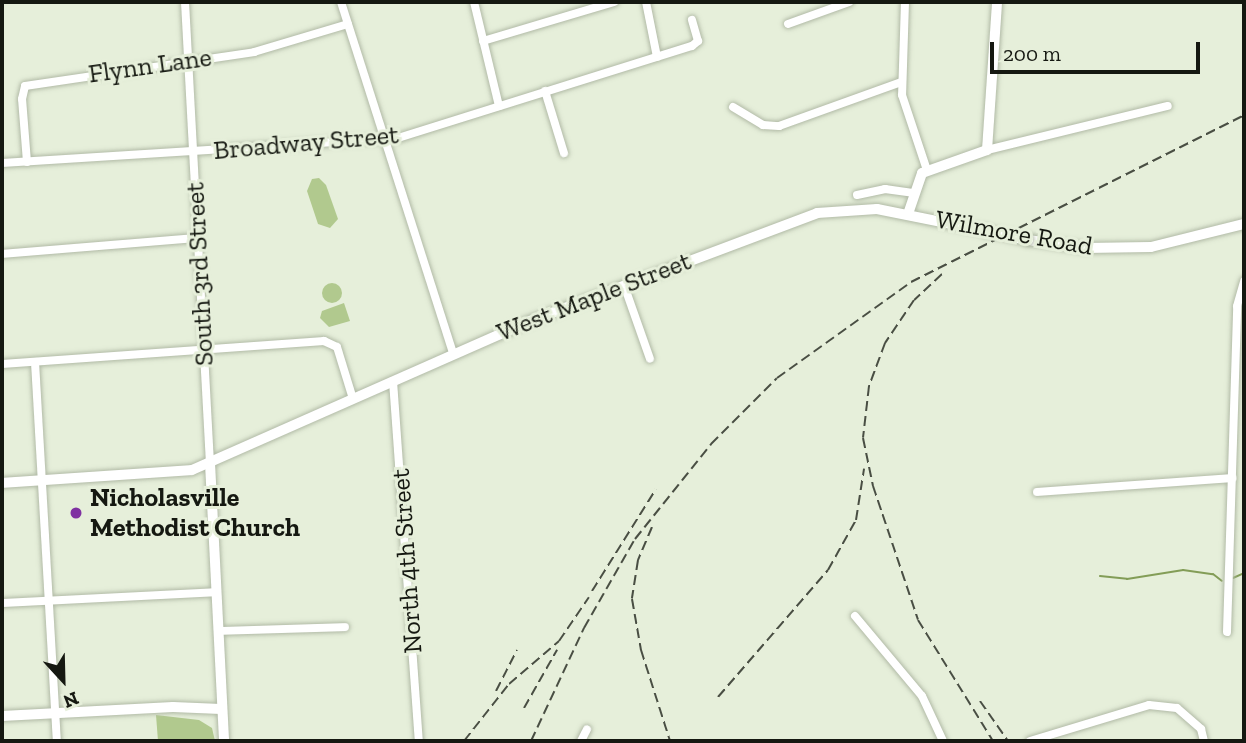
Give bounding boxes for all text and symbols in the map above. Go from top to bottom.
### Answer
scale bar [994,28,1204,72]
text: 200 m [1003,41,1061,66]
street label: Flynn Lane [86,42,214,90]
street label: Broadway Street [212,119,400,167]
street label: South 3rd Street [180,181,220,367]
street label: Wilmore Road [933,204,1095,262]
street label: West Maple Street [493,246,695,348]
street label: North 4th Street [385,467,429,655]
place label: Nicholasville Methodist Church [90,482,300,544]
marker: Nicholasville Methodist Church [68,505,84,521]
north arrow [28,645,98,715]
text: N [60,687,82,713]

